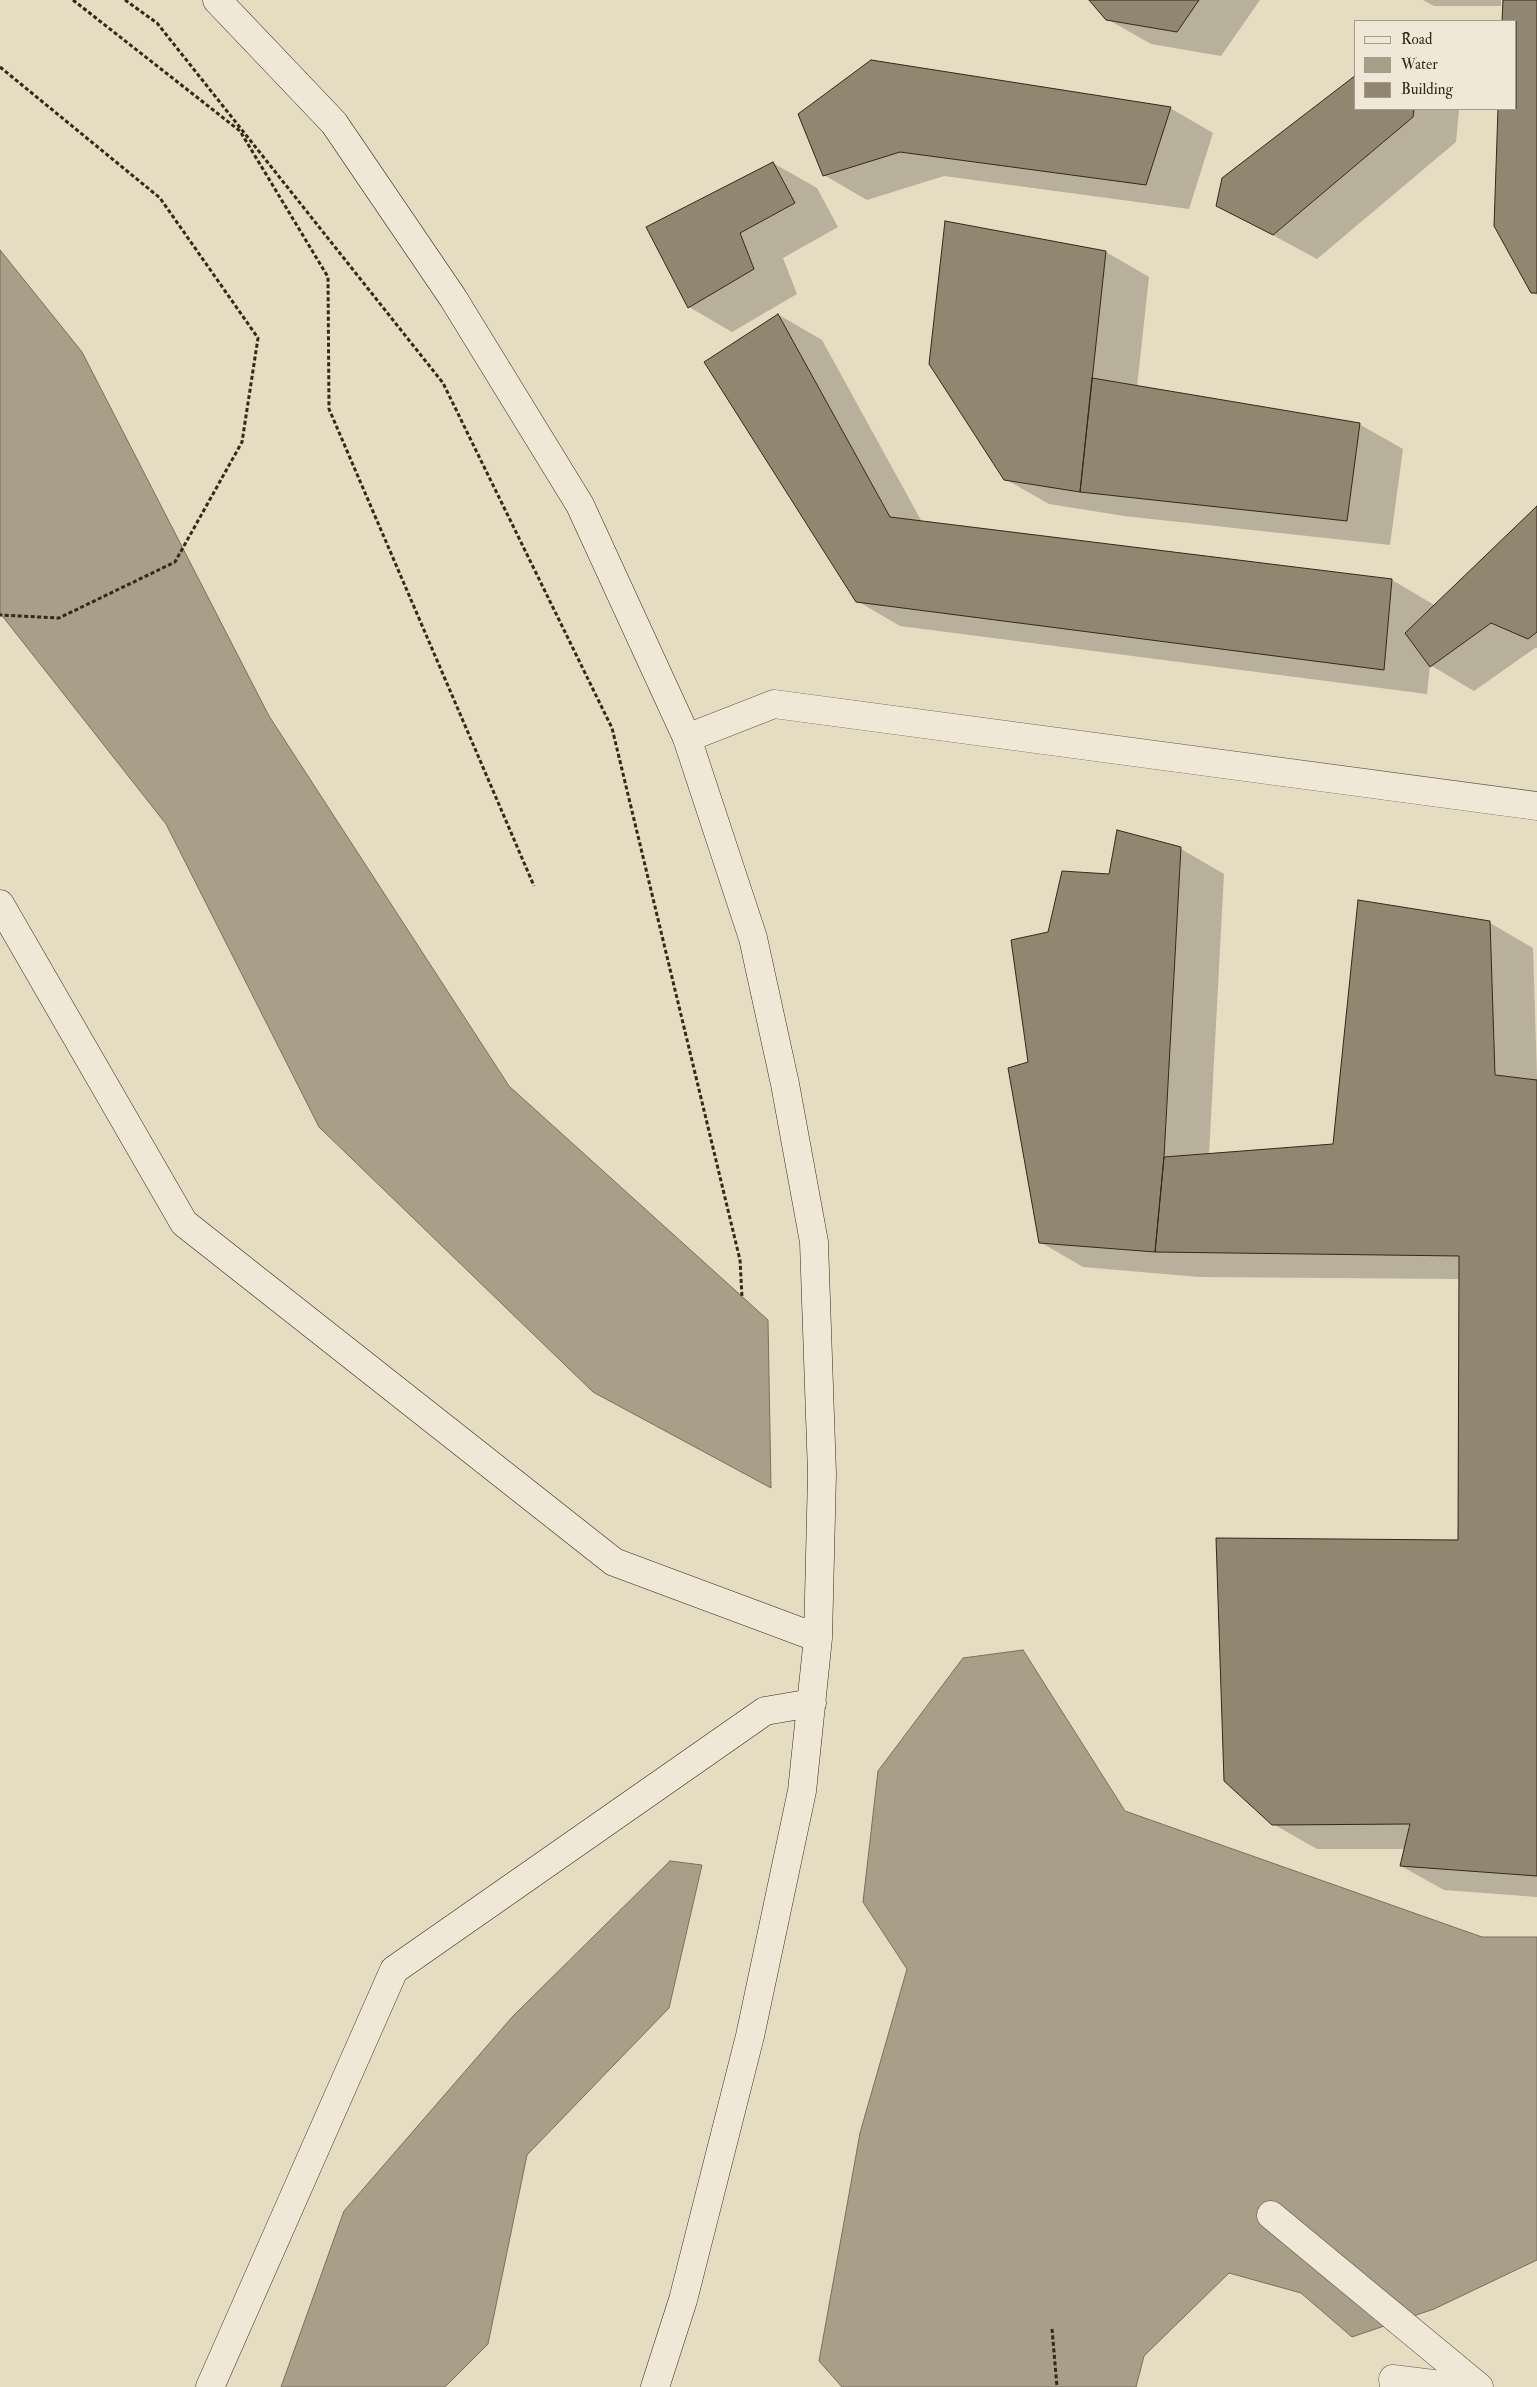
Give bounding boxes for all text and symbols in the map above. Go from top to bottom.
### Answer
legend [1354,20,1517,110]
text: Road [1401,30,1432,49]
text: Water [1401,55,1438,74]
text: Building [1401,80,1453,99]

